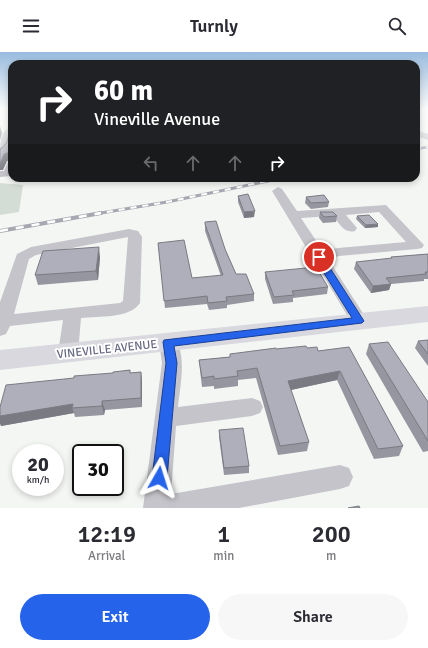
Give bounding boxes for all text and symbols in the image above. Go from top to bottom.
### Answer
icon: menu [20,15,42,37]
text: Turnly [190,15,238,37]
icon: search [386,15,408,37]
text: 60 m [94,74,153,108]
icon: right [28,76,80,128]
text: Vineville Avenue [94,108,220,130]
icon: left [140,152,162,174]
icon: ahead [182,152,204,174]
icon: ahead [224,152,246,174]
icon: right [266,152,288,174]
pin [302,240,336,274]
icon: arrive [308,246,330,268]
street label: VINEVILLE AVENUE [56,337,158,362]
speed limit sign: 30 [72,444,124,496]
text: 20 [27,452,49,477]
position arrow [138,457,180,499]
text: km/h [27,474,49,486]
text: 12:19 [77,519,136,549]
text: 1 [217,519,230,549]
text: 200 [312,519,351,549]
text: Arrival [88,548,125,564]
text: min [213,548,234,564]
text: m [326,548,336,564]
button: Exit [20,594,210,640]
button: Share [218,594,408,640]

